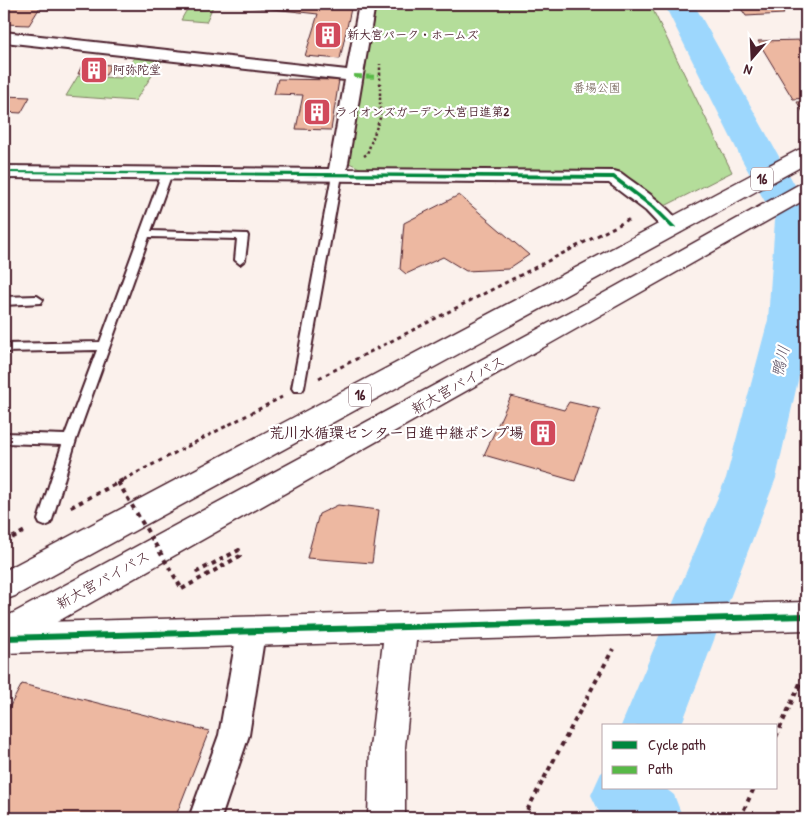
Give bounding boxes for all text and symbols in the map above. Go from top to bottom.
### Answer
building icon: 新大宮パーク・ホームズ [313,20,343,50]
place label: 新大宮パーク・ホームズ [347,26,479,43]
north arrow [728,32,778,82]
building icon: 阿弥陀堂 [79,55,109,85]
text: N [740,60,754,81]
place label: 阿弥陀堂 [113,61,161,78]
park label: 番場公園 [573,79,621,96]
building icon: ライオンズガーデン大宮日進第2 [302,97,332,127]
place label: ライオンズガーデン大宮日進第2 [336,103,510,120]
road number: 16 [751,168,773,190]
water label: 鴨川 [765,343,795,379]
street label: 新大宮バイパス [407,350,509,419]
road number: 16 [349,384,371,406]
building icon: 荒川水循環センター日進中継ポンプ場 [528,418,558,448]
place label: 荒川水循環センター日進中継ポンプ場 [269,422,524,443]
street label: 新大宮バイパス [52,545,154,614]
legend [602,724,778,790]
text: Cycle path [648,734,706,755]
text: Path [648,758,673,779]

